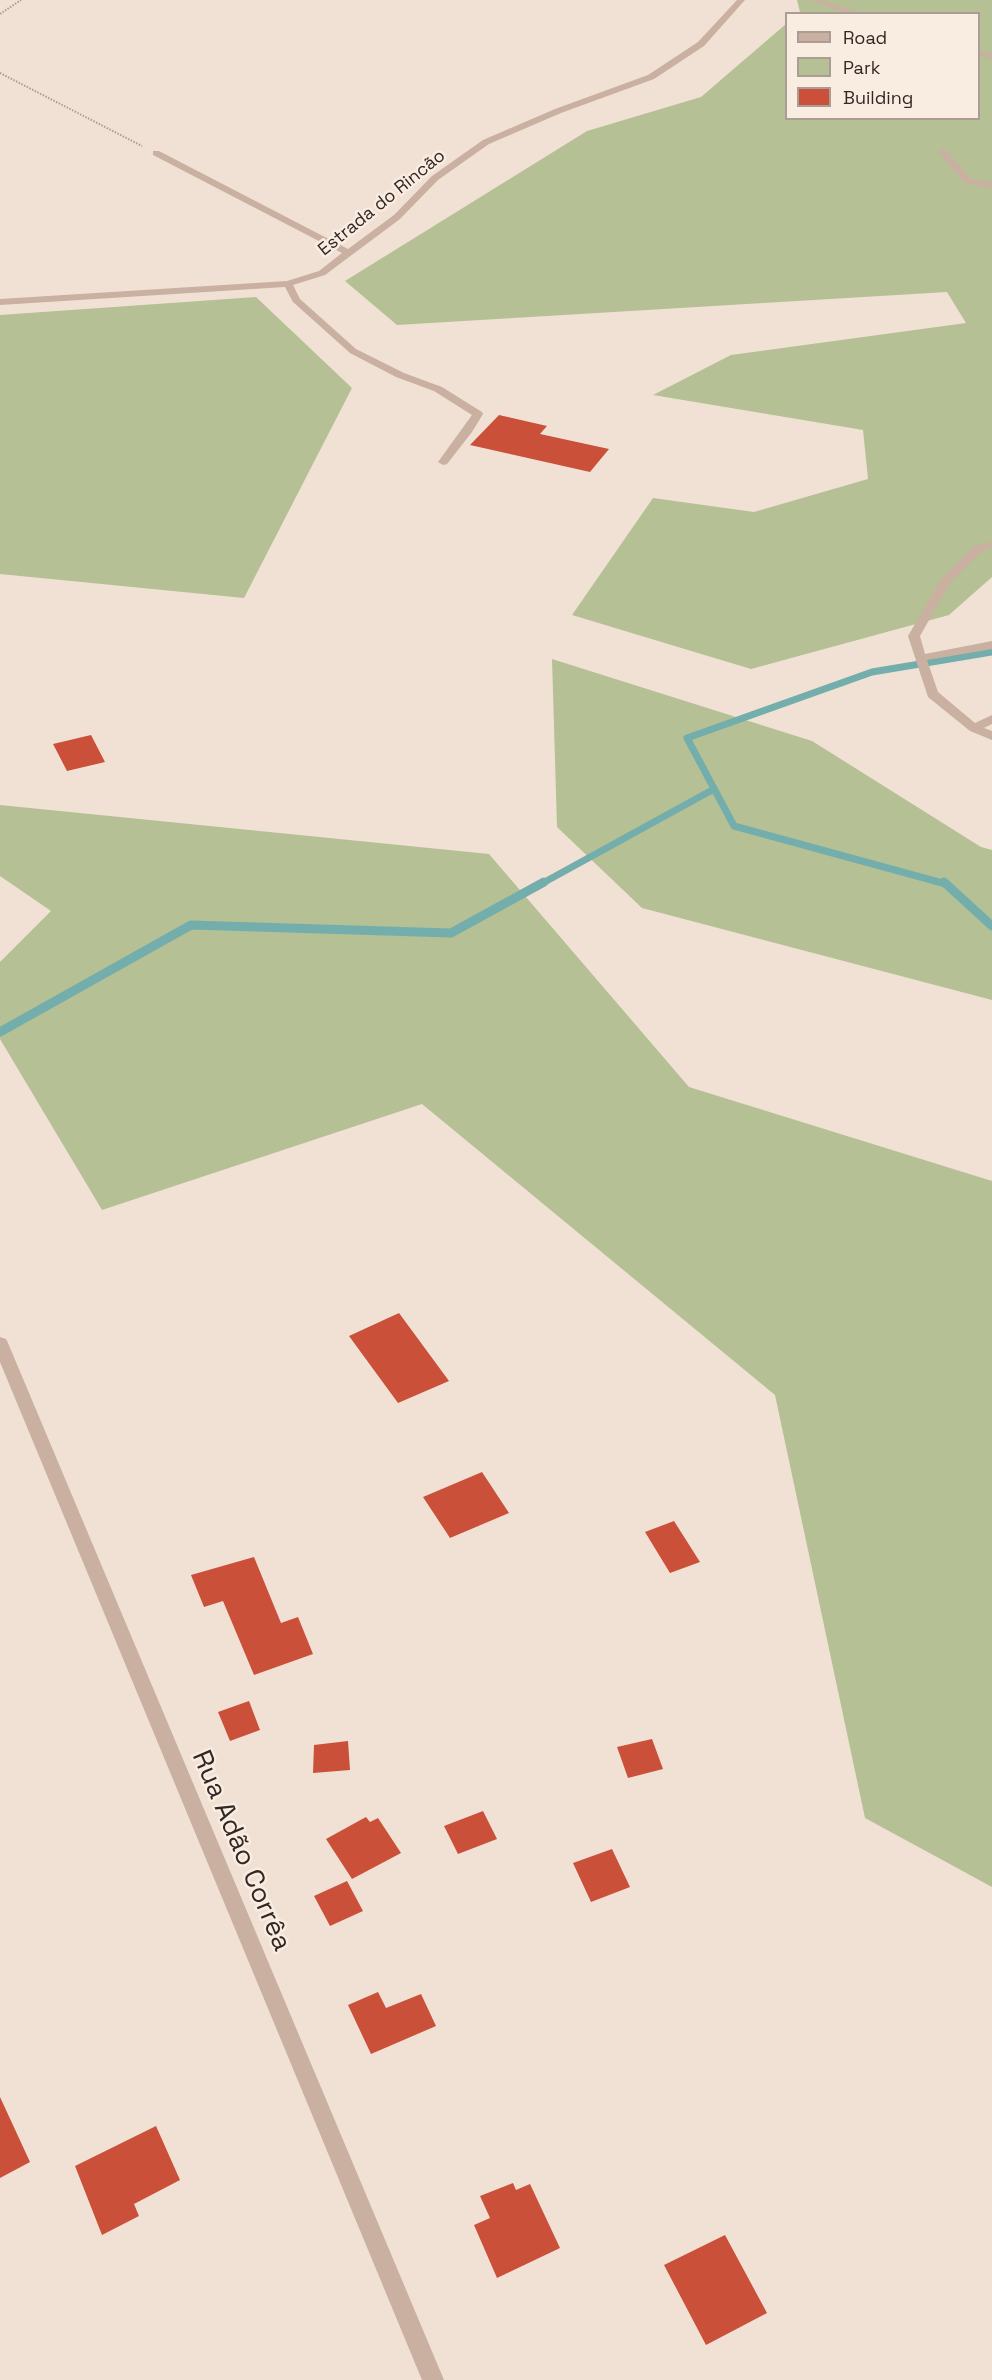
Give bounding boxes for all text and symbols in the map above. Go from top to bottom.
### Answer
legend [785,12,980,120]
text: Road [843,26,887,49]
text: Park [843,56,880,79]
text: Building [843,86,913,109]
street label: Estrada do Rincão [314,145,450,261]
street label: Rua Adão Corrêa [184,1746,298,1956]

